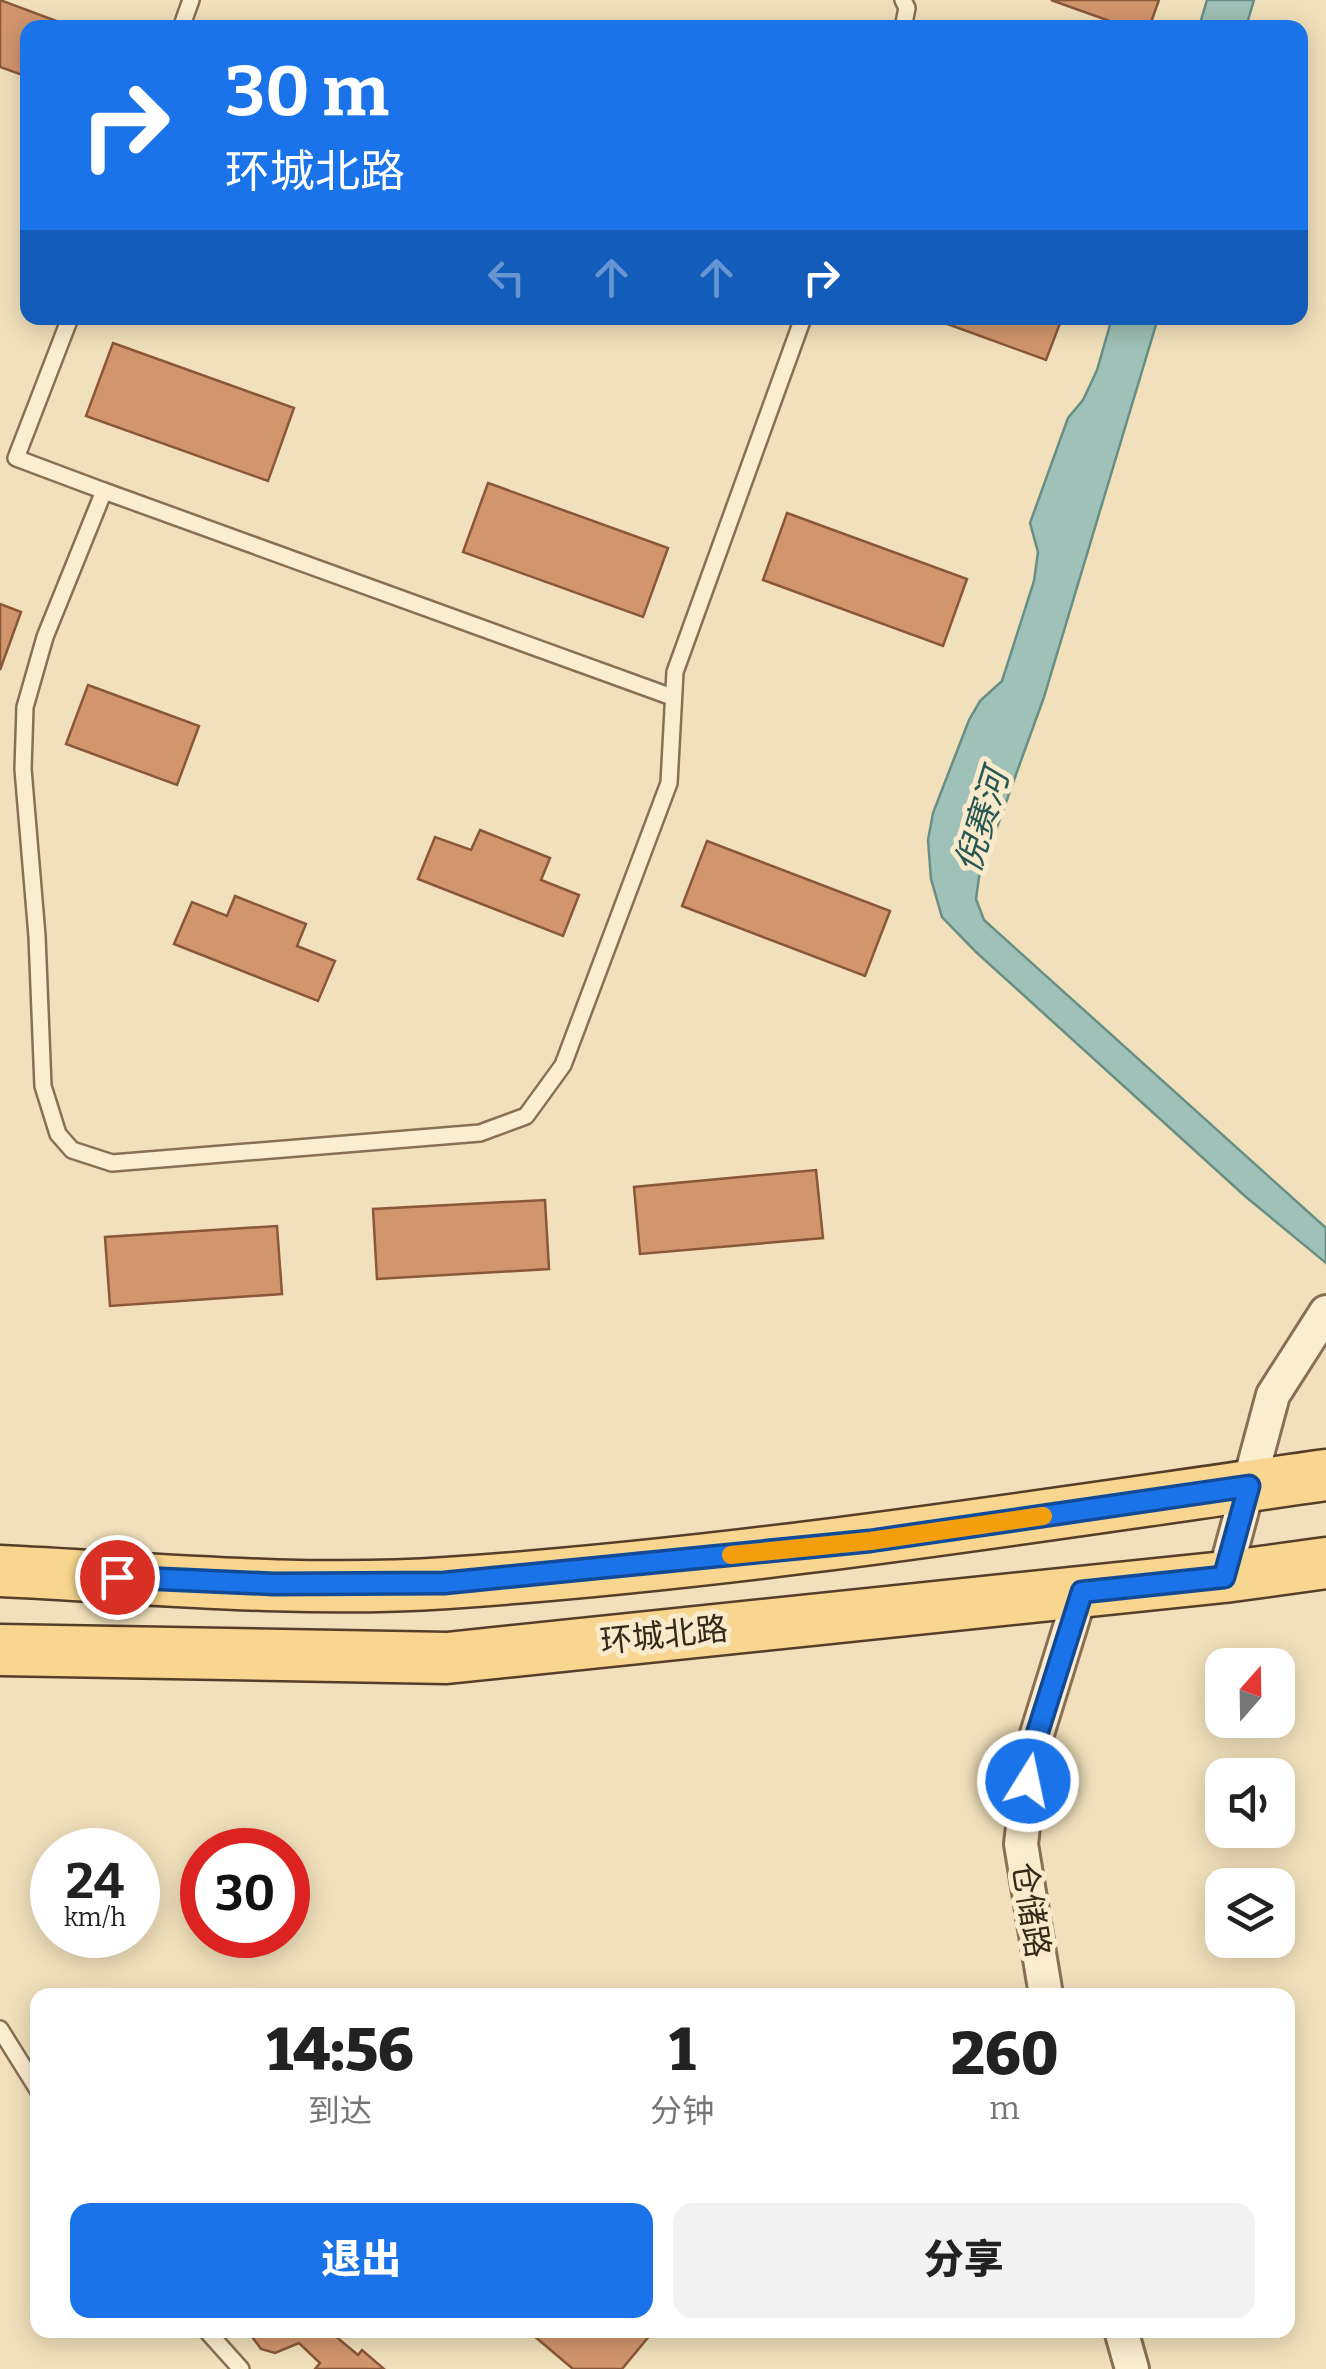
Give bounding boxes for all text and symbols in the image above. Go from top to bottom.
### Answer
text: 30 m [225,50,389,134]
icon: right [60,60,190,190]
text: 环城北路 [225,145,405,199]
icon: left [479,250,534,305]
icon: ahead [584,250,639,305]
icon: ahead [689,250,744,305]
icon: right [794,250,849,305]
water label: 倪赛河 [947,759,1019,877]
pin [75,1535,160,1620]
icon: arrive [90,1550,145,1605]
street label: 环城北路 [598,1609,730,1661]
north arrow [1205,1648,1295,1738]
map controls [1205,1648,1295,1958]
position arrow [976,1729,1080,1833]
button: sound [1205,1758,1295,1848]
speed limit sign: 30 [180,1828,310,1958]
text: 24 [66,1851,124,1911]
street label: 仓储路 [1005,1860,1057,1960]
button: layers [1205,1868,1295,1958]
text: km/h [64,1903,126,1933]
text: 14:56 [266,2014,414,2086]
text: 1 [669,2014,696,2086]
text: 260 [951,2018,1059,2090]
text: m [989,2089,1020,2127]
text: 到达 [308,2092,372,2130]
text: 分钟 [650,2092,714,2130]
button: 退出 [70,2203,653,2318]
button: 分享 [673,2203,1255,2318]

